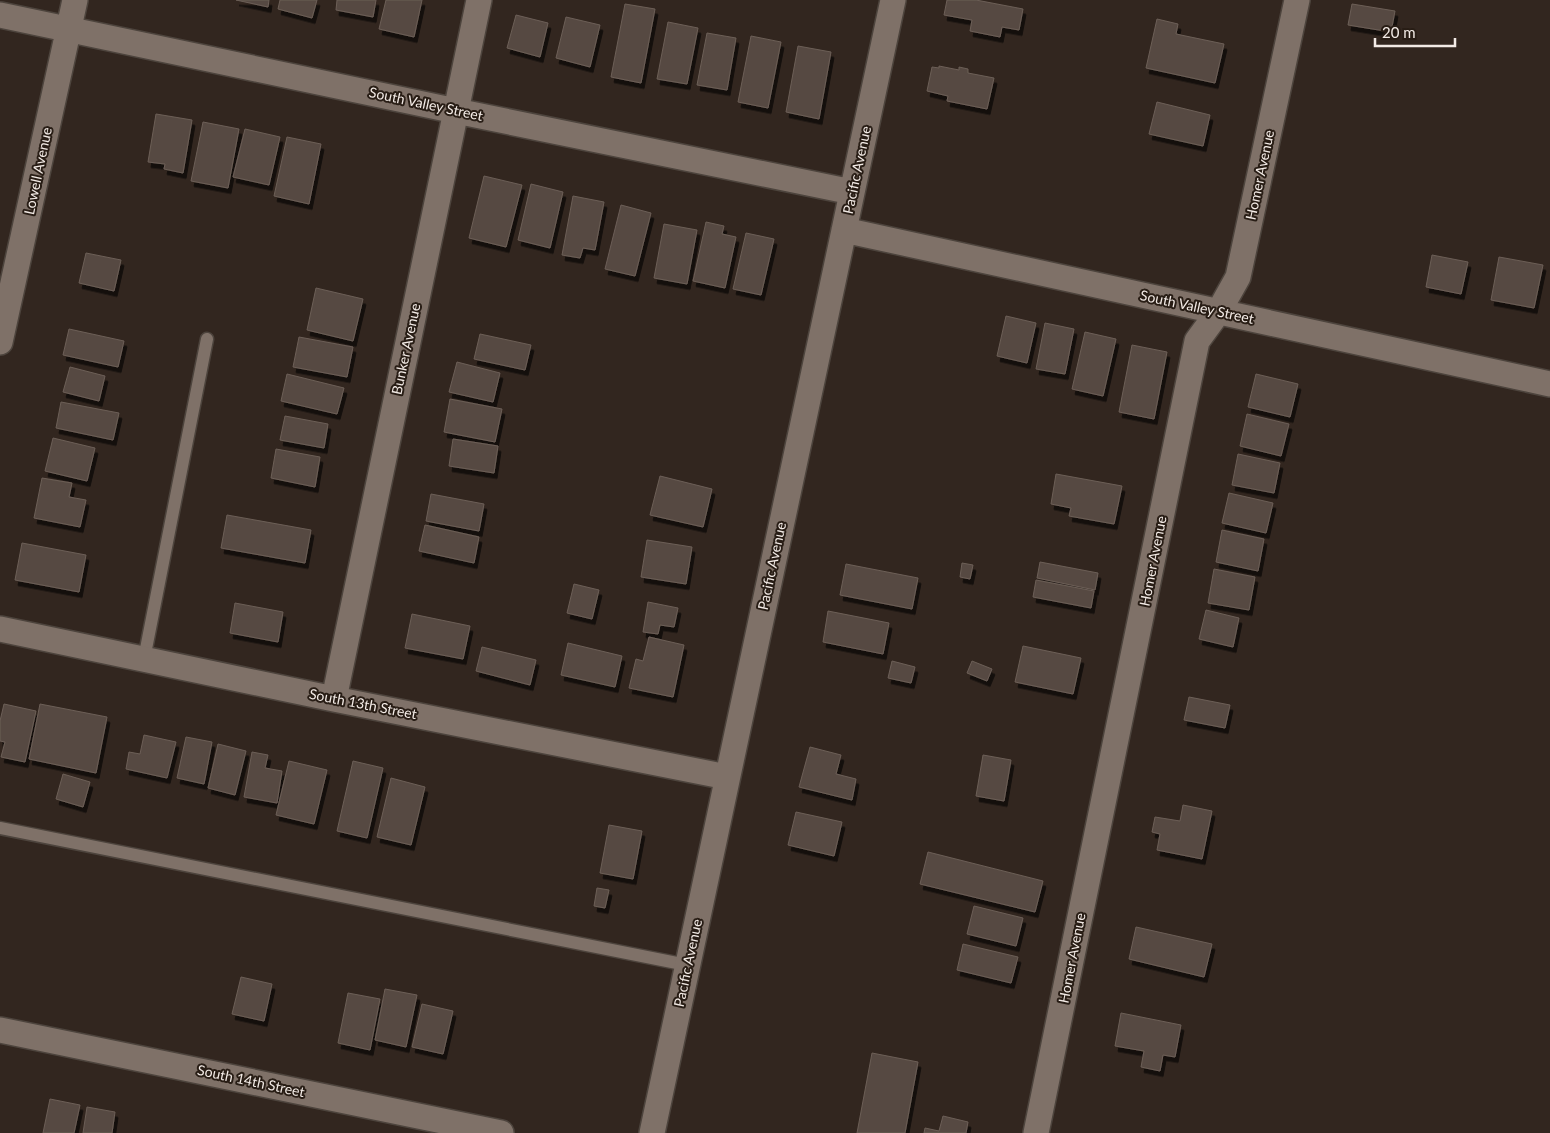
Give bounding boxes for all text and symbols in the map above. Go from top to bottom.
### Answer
scale bar [1375,15,1455,47]
text: 20 m [1382,23,1416,41]
street label: South Valley Street [368,83,484,124]
street label: Pacific Avenue [839,124,874,215]
street label: Lowell Avenue [20,126,55,216]
street label: Homer Avenue [1242,128,1277,221]
street label: South Valley Street [1139,286,1255,327]
street label: Bunker Avenue [388,302,423,396]
street label: Homer Avenue [1135,514,1170,607]
street label: Pacific Avenue [754,520,789,611]
street label: South 13th Street [308,685,418,722]
street label: Homer Avenue [1054,911,1089,1004]
street label: Pacific Avenue [670,917,705,1008]
street label: South 14th Street [196,1061,306,1100]

